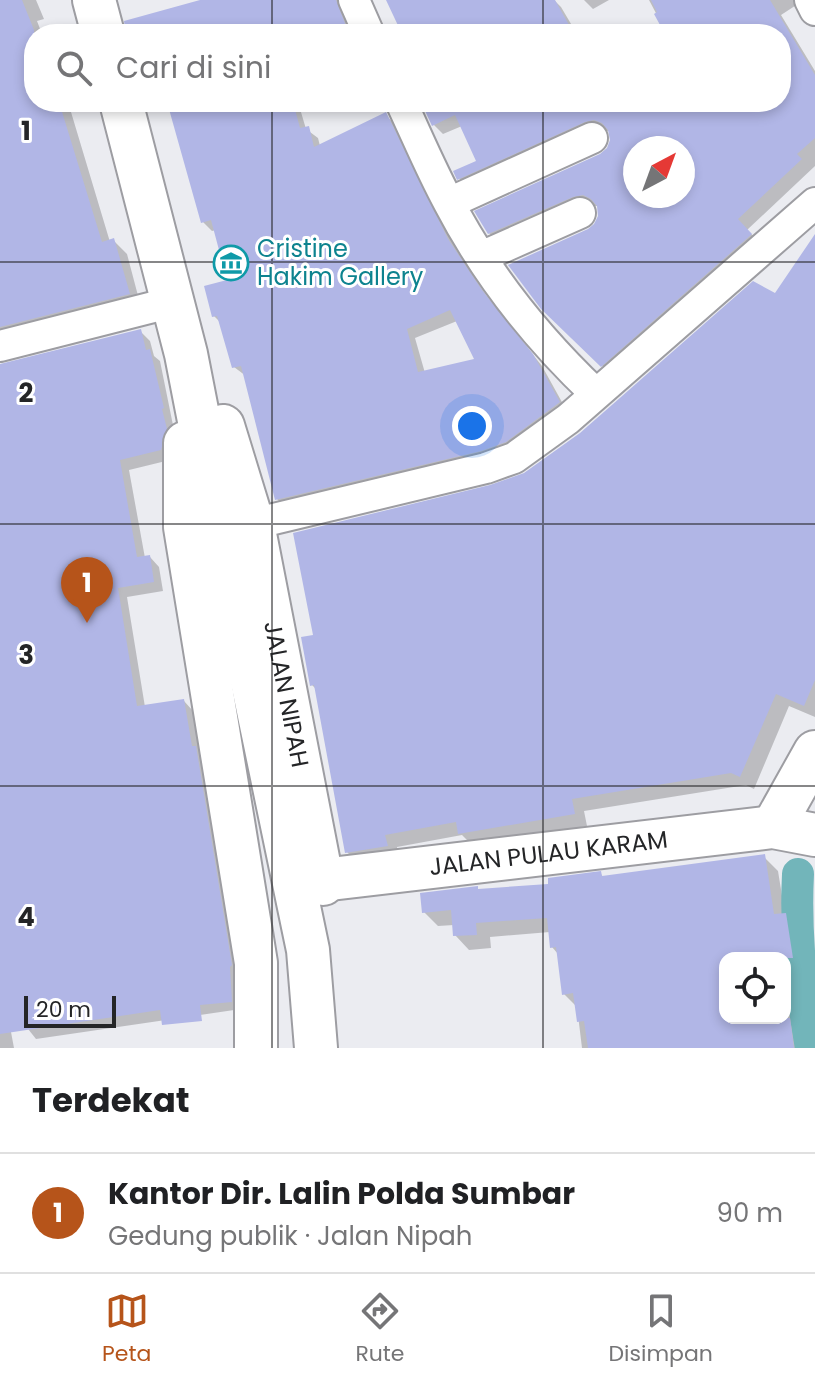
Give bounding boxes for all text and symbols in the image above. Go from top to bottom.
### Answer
search box [24,24,791,112]
icon: search [52,46,96,90]
text: Cari di sini [116,46,271,89]
text: 1 [21,113,31,149]
north arrow [623,136,695,208]
place label: Cristine Hakim Gallery [257,232,424,293]
museum icon: Cristine Hakim Gallery [212,244,250,282]
text: 2 [19,375,34,411]
your location [452,406,492,446]
pin: 1 [61,557,113,623]
street label: JALAN NIPAH [256,618,317,770]
text: 3 [18,637,34,673]
street label: JALAN PULAU KARAM [427,822,670,883]
text: 4 [17,899,35,935]
map controls [719,952,791,1024]
button: locate [719,952,791,1024]
scale bar [24,992,116,1028]
text: 20 m [36,994,91,1025]
text: Terdekat [32,1076,190,1124]
text: Kantor Dir. Lalin Polda Sumbar [108,1172,575,1215]
text: 1 [53,1195,63,1231]
text: 90 m [717,1195,783,1231]
text: Gedung publik · Jalan Nipah [108,1218,472,1254]
tab: Peta [102,1289,151,1370]
tab: Rute [355,1289,404,1370]
tab: Disimpan [609,1289,713,1370]

